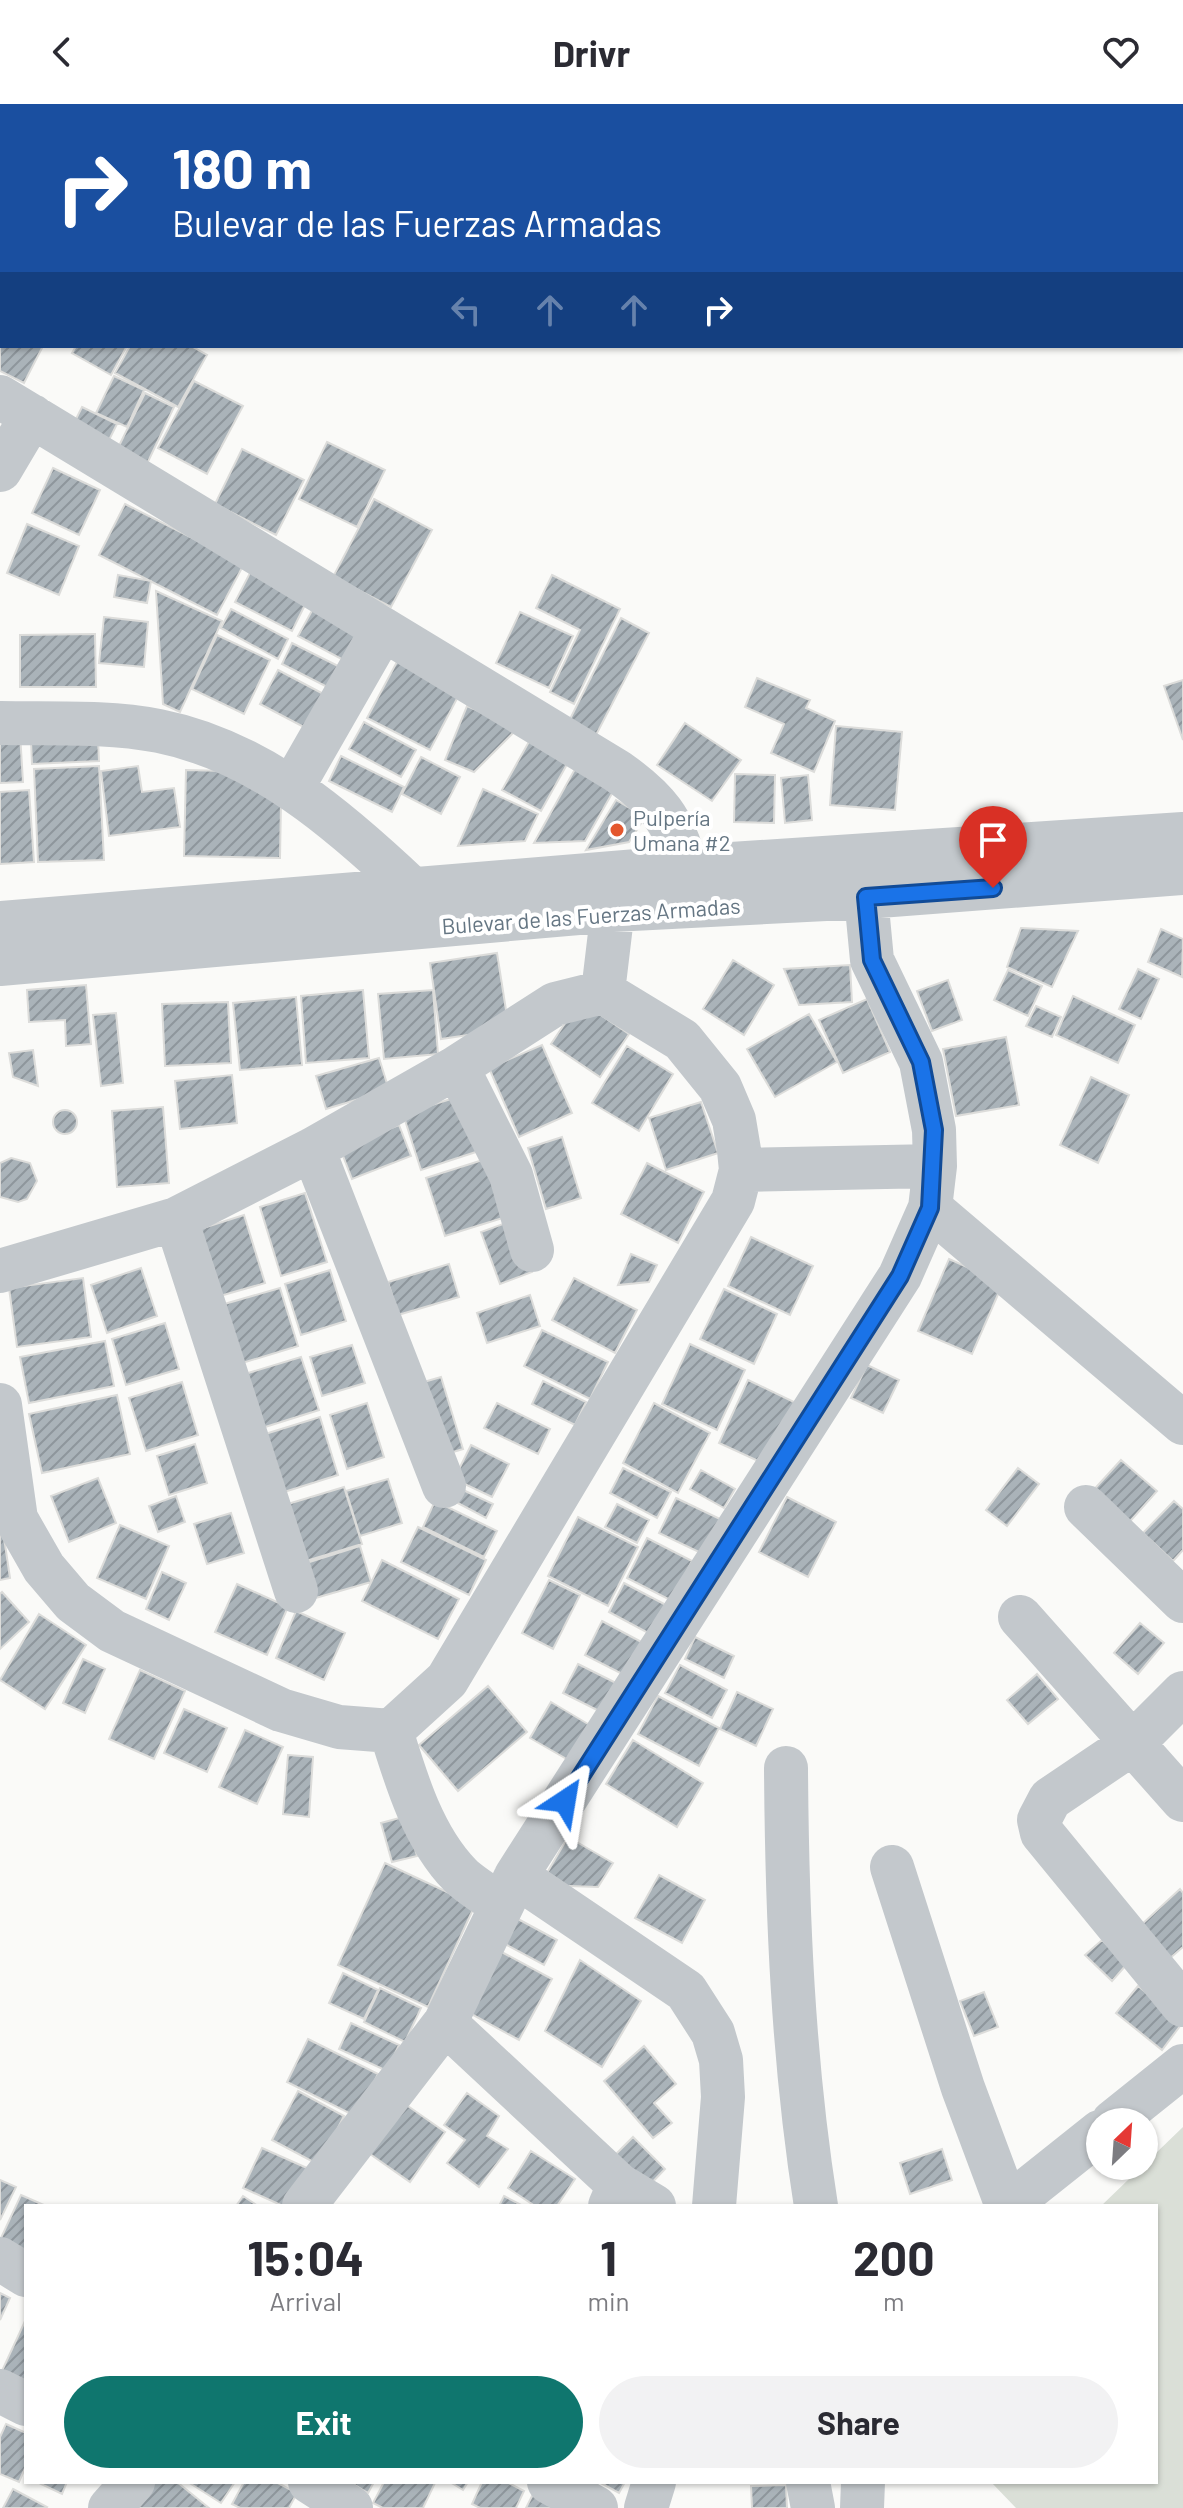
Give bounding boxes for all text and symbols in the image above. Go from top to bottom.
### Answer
icon: back [40,30,84,74]
icon: heart [1099,30,1143,74]
text: Drivr [553,31,630,74]
text: 180 m [172,133,312,200]
icon: right [40,136,144,240]
text: Bulevar de las Fuerzas Armadas [172,201,662,244]
icon: left [444,288,488,332]
icon: ahead [528,288,572,332]
icon: ahead [612,288,656,332]
icon: right [696,288,740,332]
place label: Pulpería Umana #2 [633,804,730,855]
pin [959,806,1027,888]
icon: arrive [971,818,1015,862]
marker: Pulpería Umana #2 [608,821,626,839]
street label: Bulevar de las Fuerzas Armadas [441,892,741,938]
position arrow [523,1759,607,1843]
north arrow [1086,2108,1158,2180]
map controls [1086,2108,1158,2180]
text: 15:04 [247,2228,364,2286]
text: 1 [600,2228,617,2286]
text: 200 [853,2228,935,2286]
text: Arrival [269,2285,342,2316]
text: min [587,2285,630,2316]
text: m [883,2285,905,2316]
button: Exit [64,2376,583,2468]
button: Share [599,2376,1118,2468]

